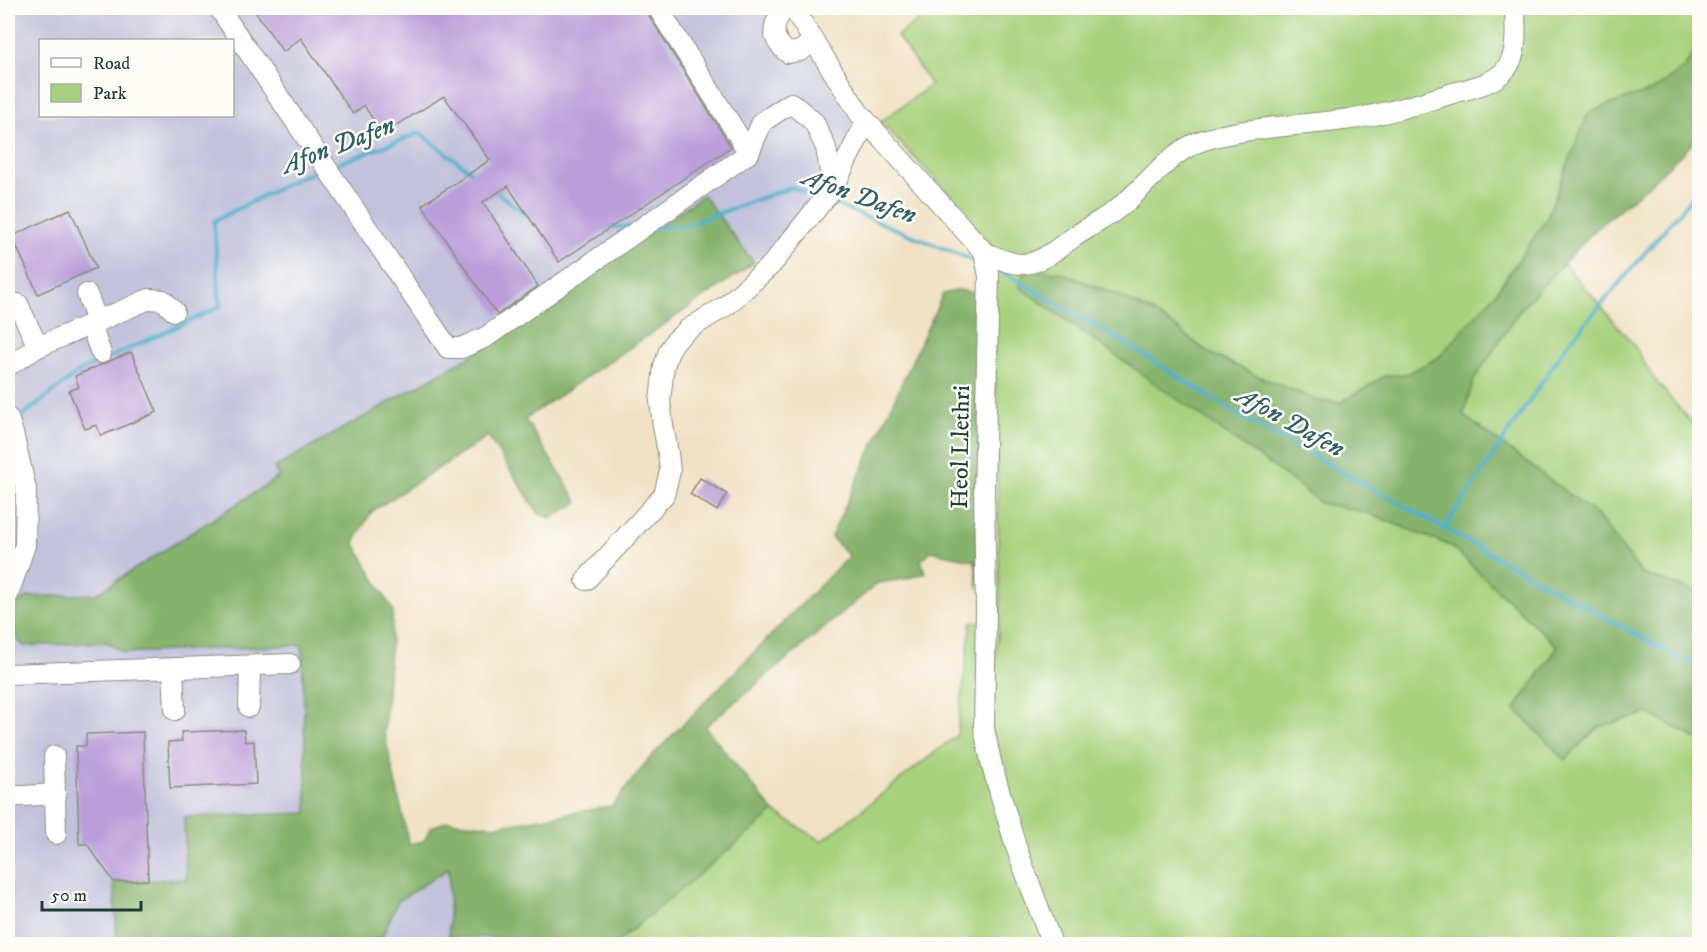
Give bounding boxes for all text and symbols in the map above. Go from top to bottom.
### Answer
legend [39,39,234,117]
text: Road [93,53,130,75]
text: Park [93,83,127,105]
water label: Afon Dafen [275,109,400,183]
water label: Afon Dafen [795,160,921,232]
water label: Afon Dafen [1228,378,1350,465]
street label: Heol Llethri [945,385,977,509]
scale bar [42,874,141,912]
text: 50 m [51,885,87,907]

